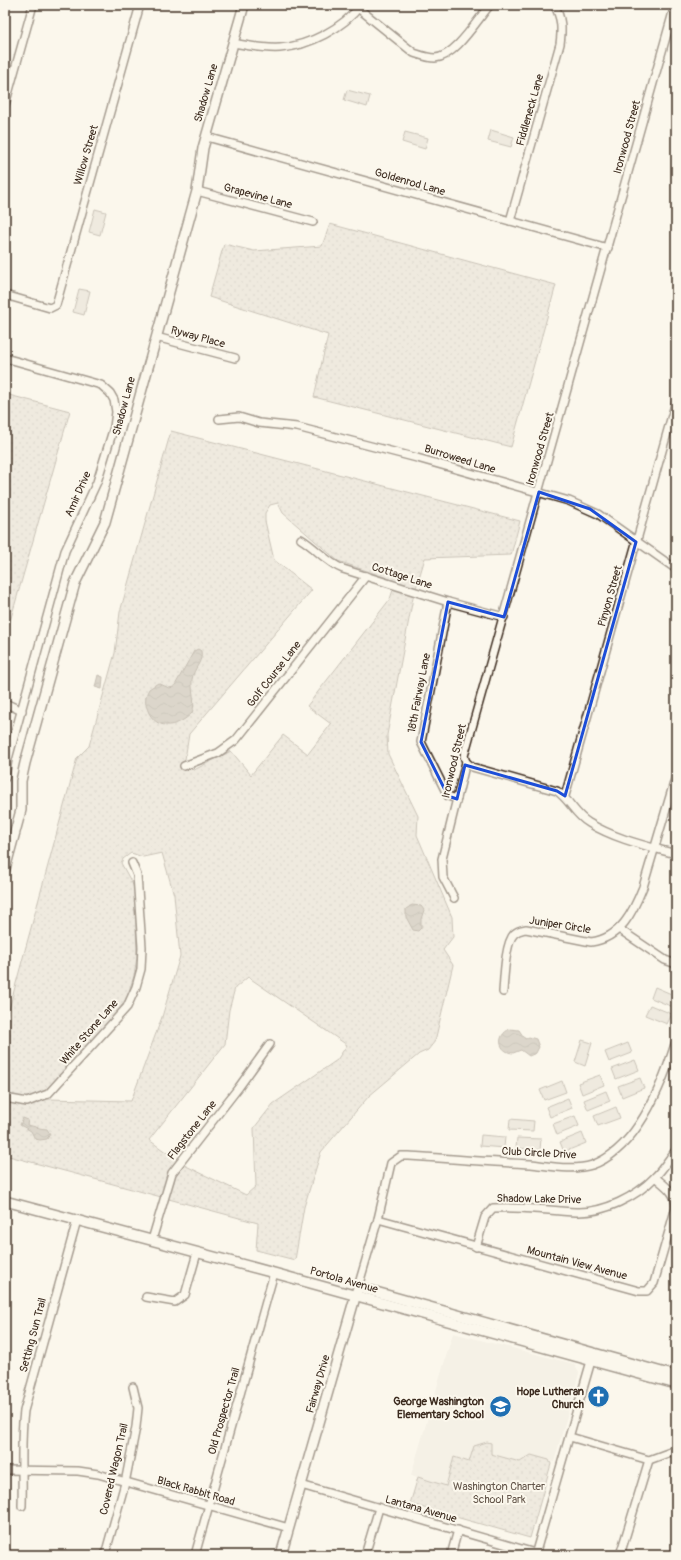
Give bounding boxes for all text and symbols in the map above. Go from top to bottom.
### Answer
street label: Shadow Lane [191,62,221,124]
street label: Fiddleneck Lane [514,72,547,147]
street label: Ironwood Street [611,98,643,175]
street label: Willow Street [71,123,101,187]
street label: Goldenrod Lane [373,166,447,198]
street label: Grapevine Lane [222,181,294,212]
street label: Ryway Place [170,324,227,351]
street label: Shadow Lane [110,375,138,437]
street label: Ironwood Street [523,410,557,487]
street label: Burroweed Lane [423,442,498,476]
street label: Amir Drive [62,469,94,519]
street label: Cottage Lane [370,560,434,592]
street label: Pinyon Street [595,563,625,628]
street label: Golf Course Lane [244,638,304,710]
street label: 18th Fairway Lane [405,651,433,734]
street label: Ironwood Street [439,722,469,799]
street label: Juniper Circle [528,914,592,936]
street label: White Stone Lane [57,996,121,1067]
street label: Flagstone Lane [165,1097,220,1162]
street label: Club Circle Drive [501,1145,577,1161]
street label: Shadow Lake Drive [497,1192,582,1206]
street label: Mountain View Avenue [526,1243,629,1283]
street label: Portola Avenue [308,1264,380,1296]
street label: Setting Sun Trail [17,1296,49,1374]
street label: Fairway Drive [303,1353,333,1415]
street label: Old Prospector Trail [205,1366,243,1456]
church icon: Hope Lutheran Church [586,1384,612,1410]
place label: Hope Lutheran Church [516,1385,584,1411]
school or university icon: George Washington Elementary School [487,1394,513,1420]
place label: George Washington Elementary School [393,1395,484,1421]
street label: Covered Wagon Trail [97,1422,131,1516]
street label: Black Rabbit Road [156,1474,236,1508]
park label: Washington Charter School Park [453,1480,545,1506]
street label: Lantana Avenue [384,1493,459,1526]

